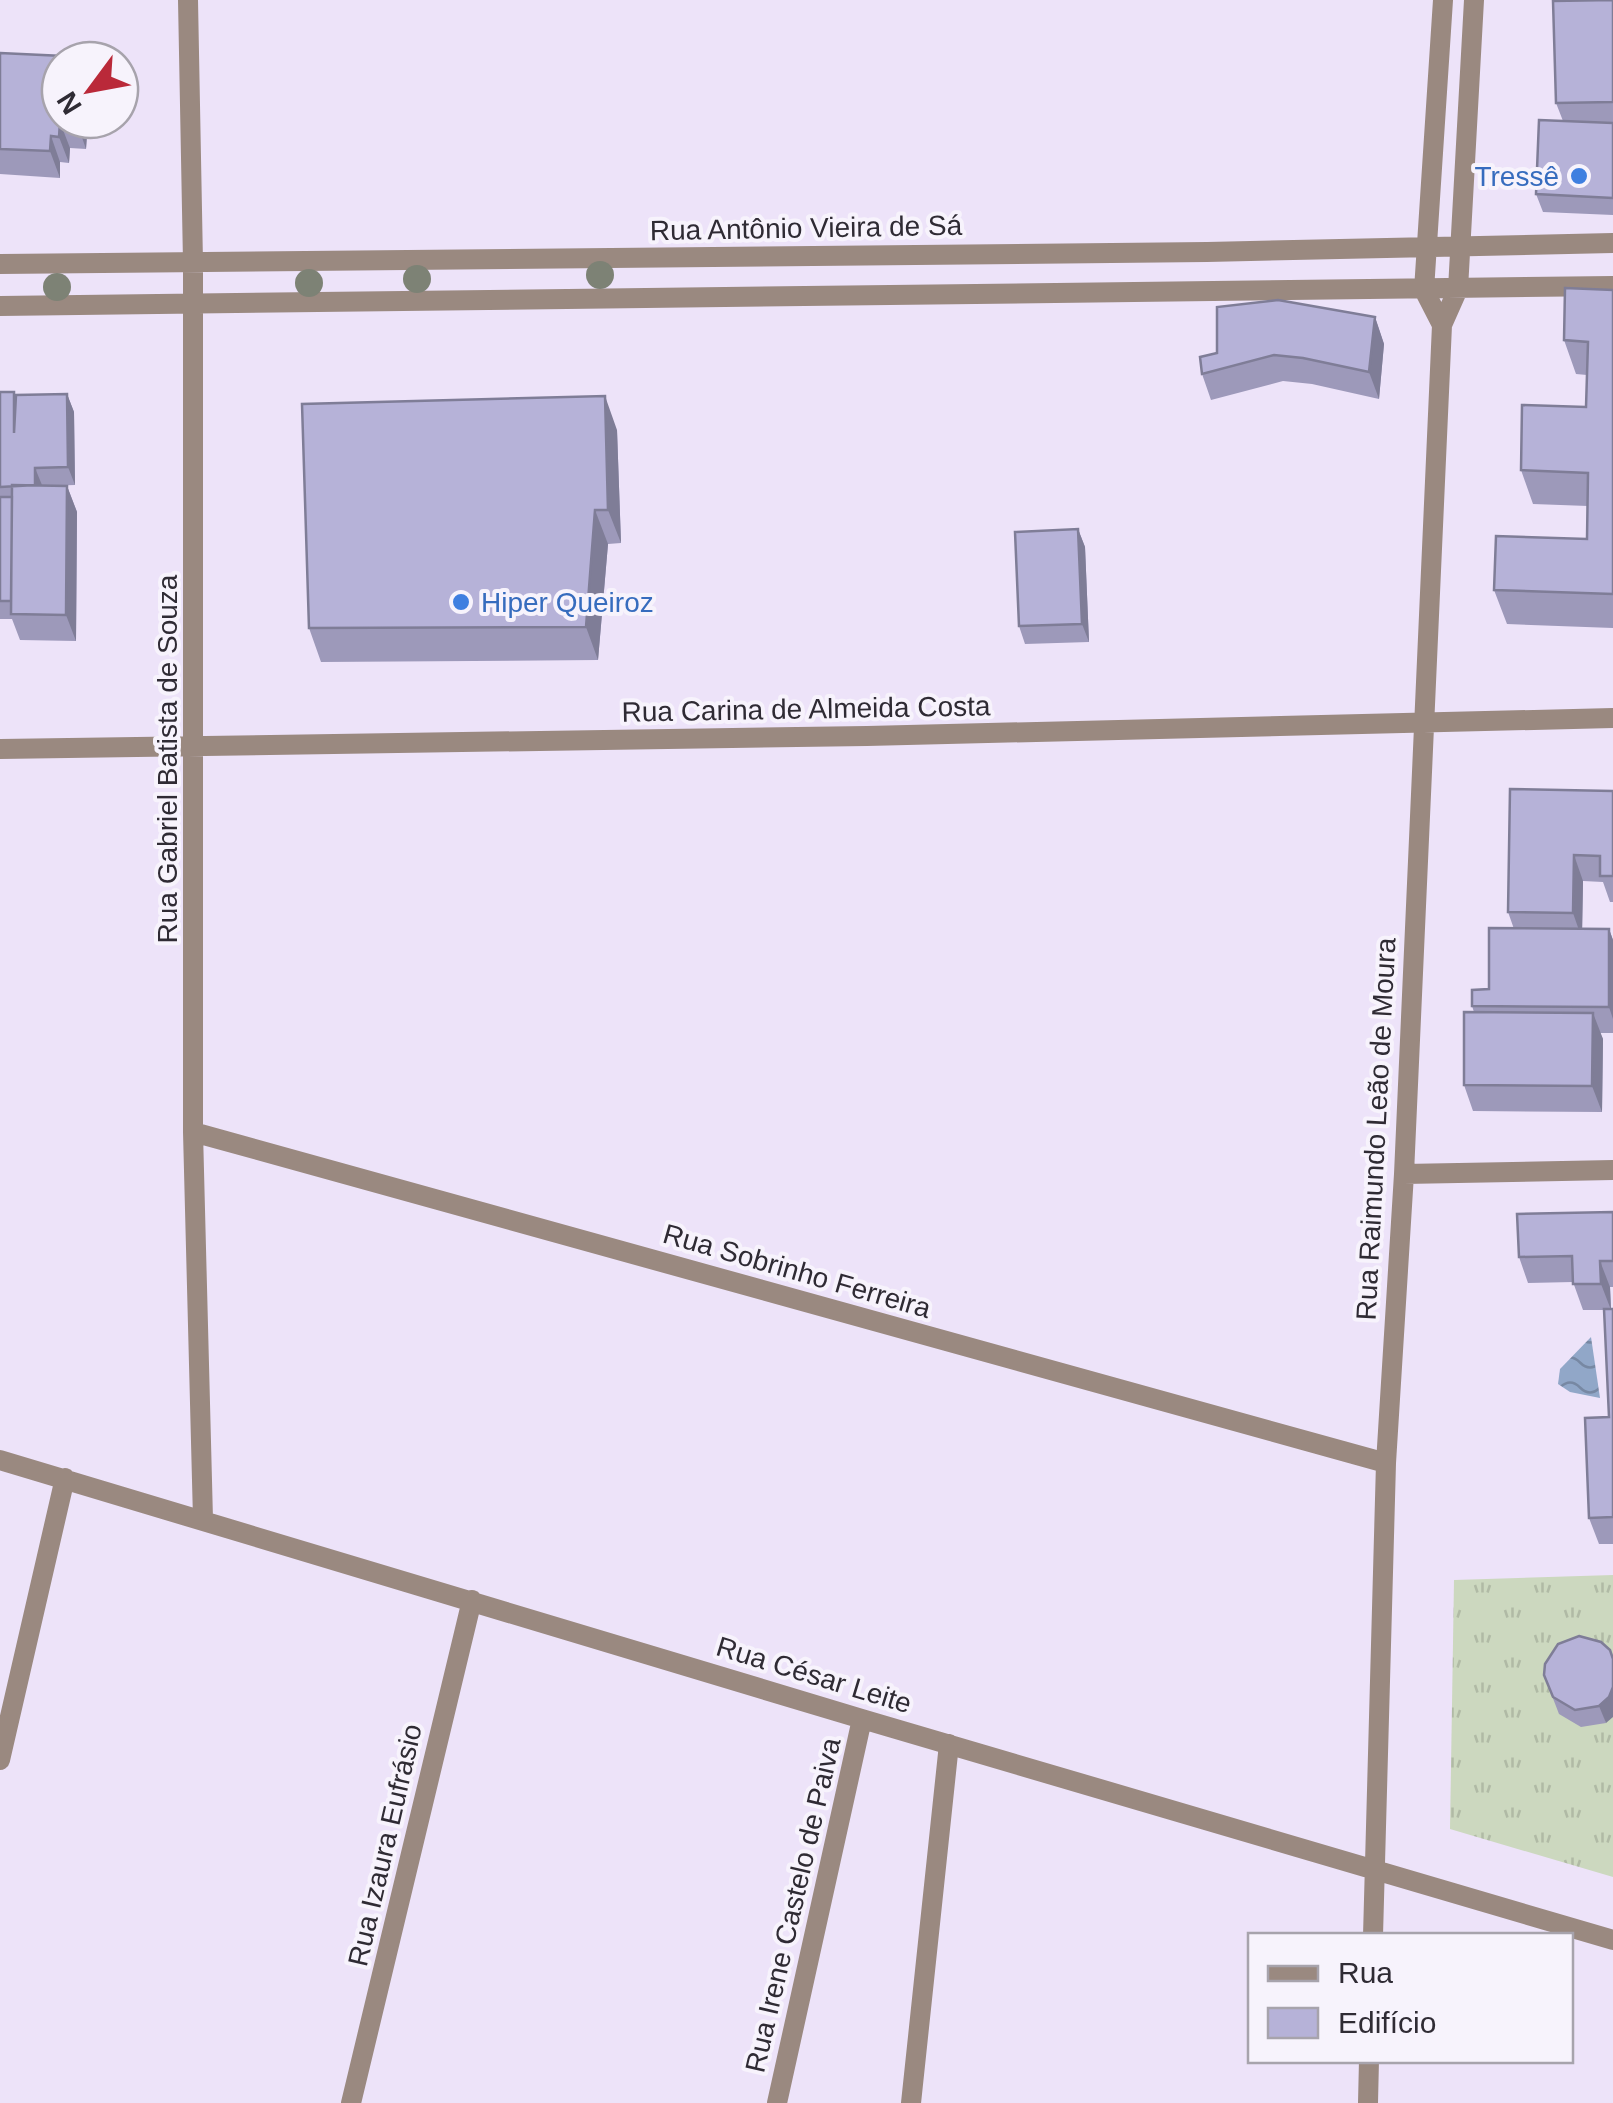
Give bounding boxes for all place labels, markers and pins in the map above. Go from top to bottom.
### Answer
place label: Tressê [1474,161,1559,192]
marker: Tressê [1568,165,1590,187]
place label: Hiper Queiroz [481,587,654,618]
marker: Hiper Queiroz [450,591,472,613]

